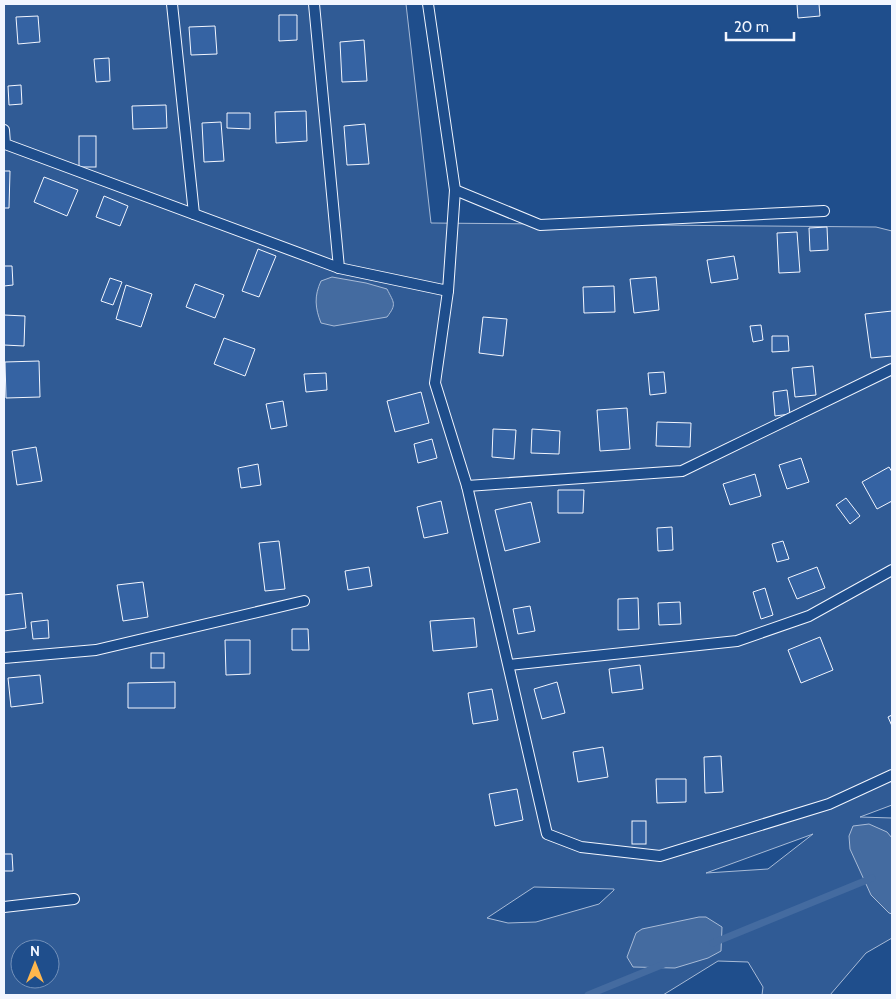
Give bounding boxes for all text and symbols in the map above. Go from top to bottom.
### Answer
scale bar [726,10,794,42]
text: 20 m [734,18,769,36]
north arrow [10,939,60,989]
text: N [30,942,40,960]

